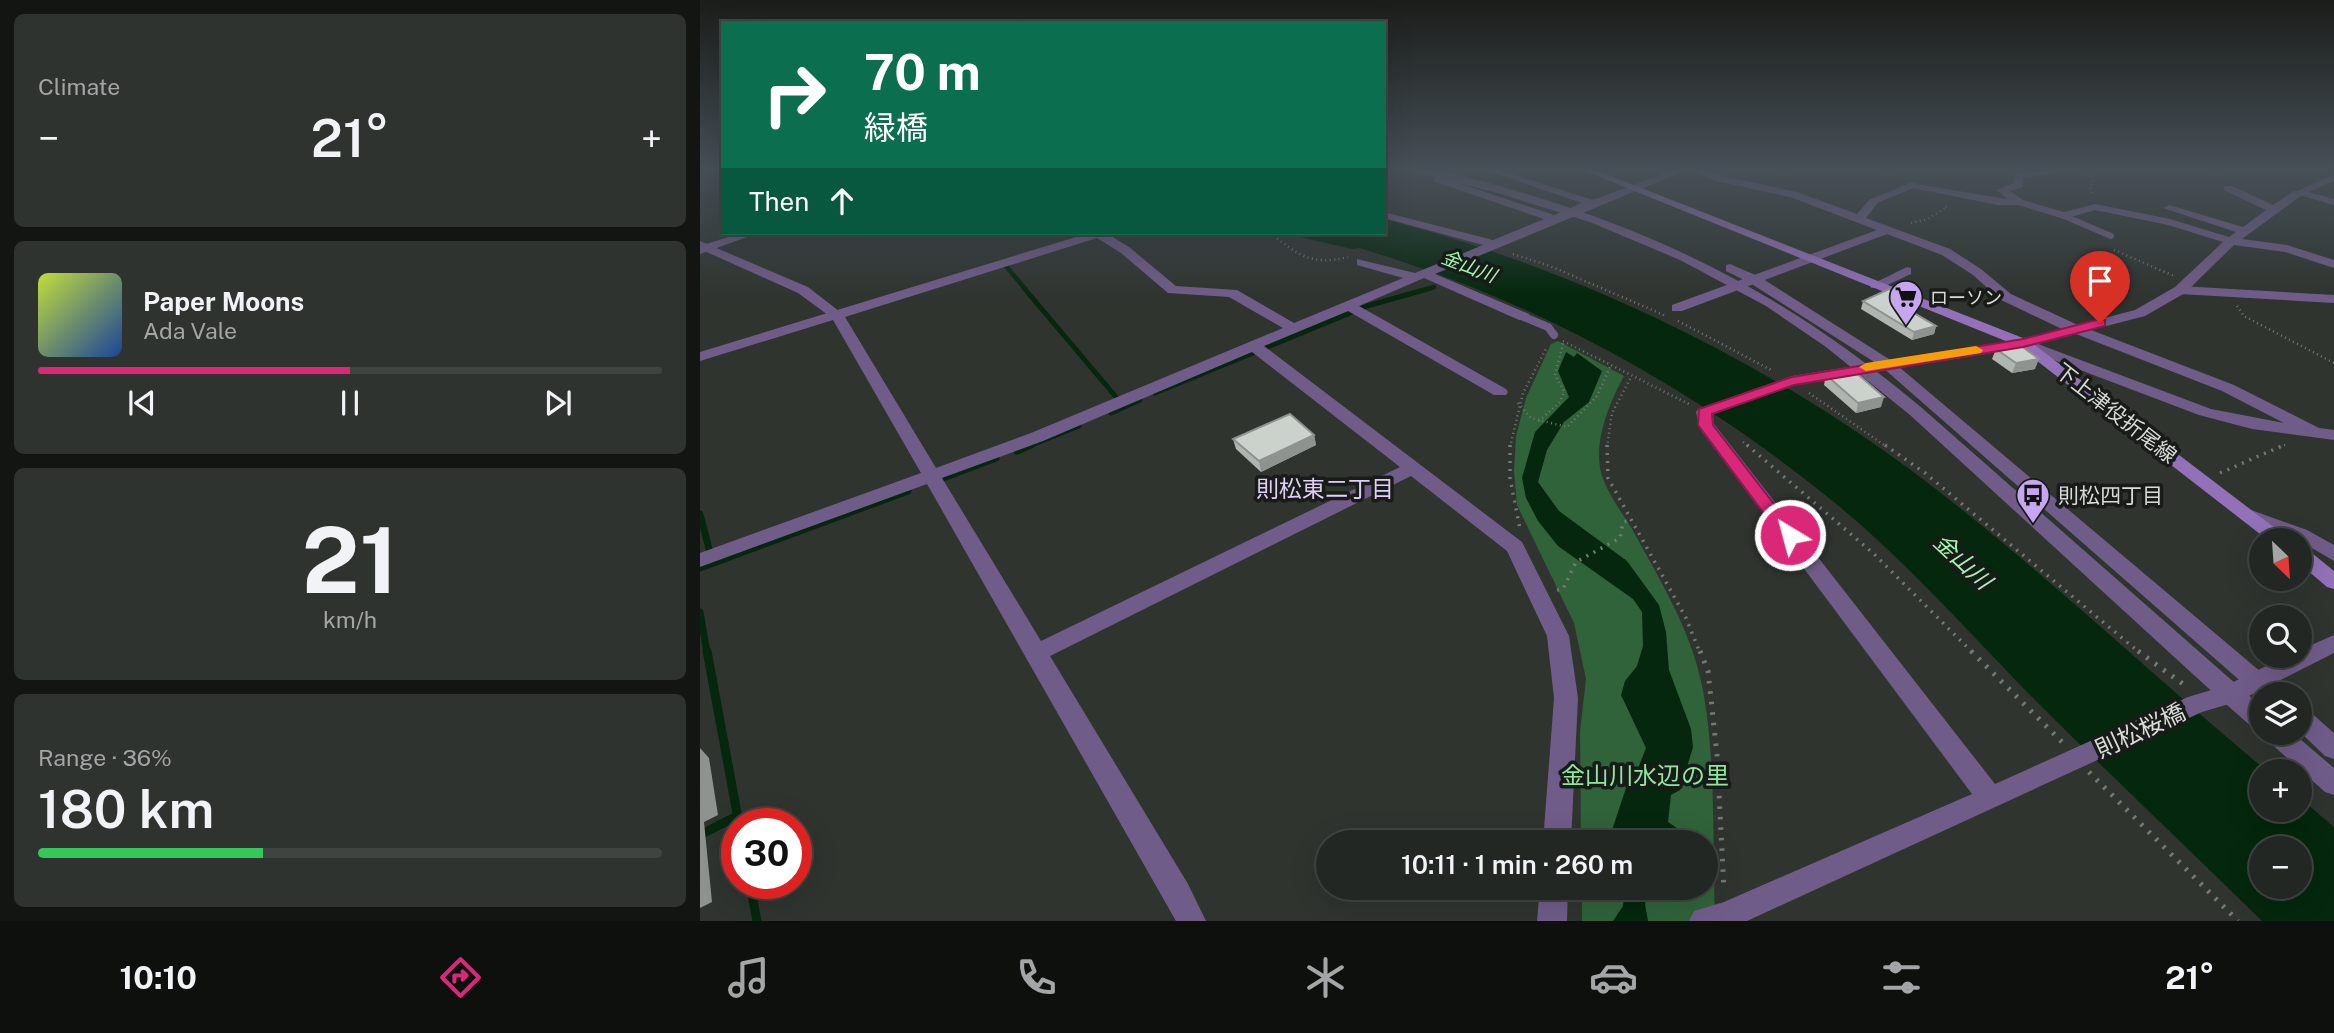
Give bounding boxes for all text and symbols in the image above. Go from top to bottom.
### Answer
text: 70 m [864,43,981,101]
icon: right [749,49,840,140]
text: Climate [38,73,120,100]
text: 21° [311,108,389,169]
text: 緑橋 [864,109,928,146]
text: − [38,116,59,161]
text: + [641,116,662,161]
icon: ahead [823,182,861,220]
text: Then [749,186,809,217]
water label: 金山川 [1438,246,1501,287]
pin [2070,251,2130,323]
icon: arrive [2081,262,2119,300]
supermarket icon: ローソン [1887,278,1925,327]
text: Paper Moons [143,286,304,317]
place label: ローソン [1930,287,2002,308]
text: Ada Vale [143,317,237,344]
street label: 下上津役折尾線 [2050,358,2182,468]
icon: previous [123,384,161,422]
icon: pause [331,384,369,422]
icon: next [539,384,577,422]
district label: 則松東二丁目 [1256,475,1394,502]
bus stop icon: 則松四丁目 [2014,476,2052,525]
place label: 則松四丁目 [2058,483,2163,508]
position arrow [1753,498,1827,572]
text: 21 [302,507,398,613]
water label: 金山川 [1929,528,2000,596]
north arrow [2249,528,2312,592]
map controls [2249,528,2312,899]
button: search [2249,605,2312,668]
text: km/h [323,606,377,633]
button: layers [2249,682,2312,745]
street label: 則松桜橋 [2091,697,2189,763]
text: Range · 36% [38,744,172,771]
button: + [2249,759,2312,822]
park label: 金山川水辺の里 [1561,761,1729,789]
text: 180 km [38,779,214,840]
speed limit sign: 30 [721,808,812,899]
button: − [2249,836,2312,899]
text: 10:11 · 1 min · 260 m [1401,849,1633,880]
icon: directions [436,953,485,1002]
icon: music [724,953,773,1002]
icon: phone [1012,953,1061,1002]
icon: climate [1301,953,1350,1002]
icon: car [1589,953,1638,1002]
icon: filters [1877,953,1926,1002]
text: 10:10 [120,959,197,996]
text: 21° [2165,959,2214,996]

